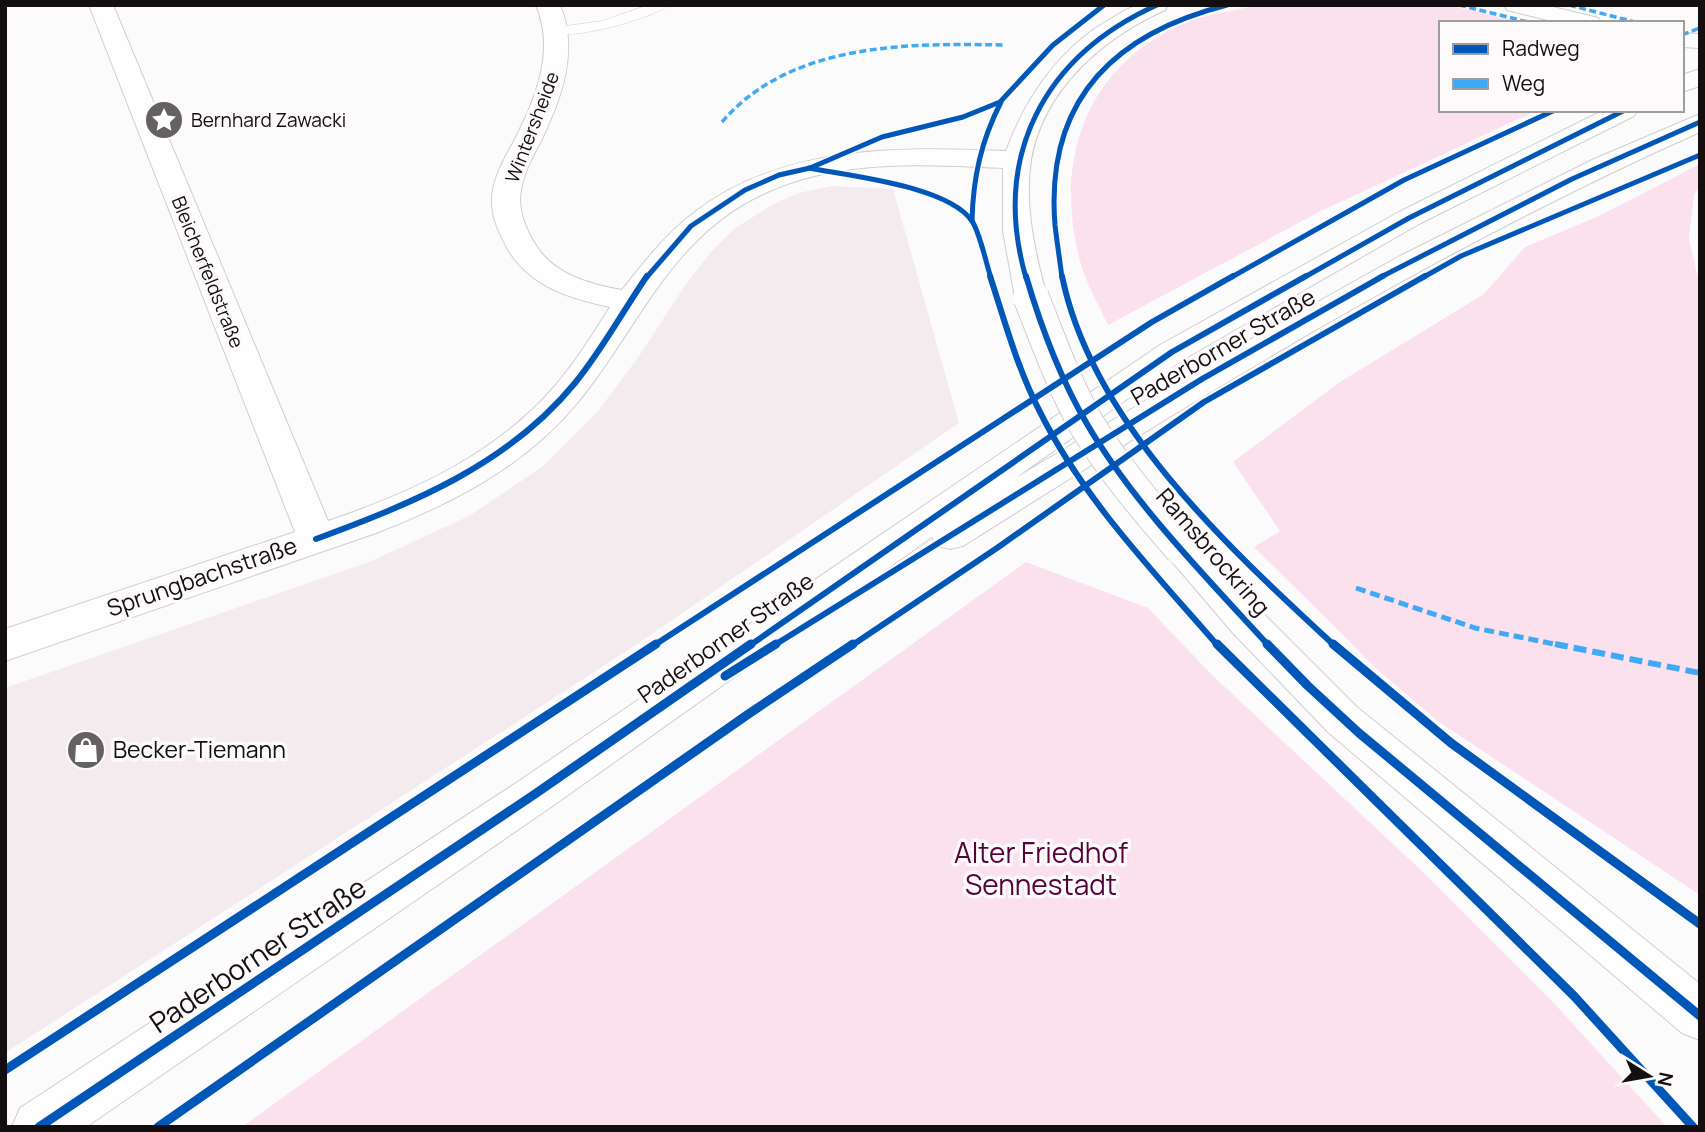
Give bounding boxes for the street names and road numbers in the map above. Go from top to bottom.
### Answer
street label: Wintersheide [499,68,565,186]
street label: Bleicherfeldstraße [166,192,250,352]
street label: Paderborner Straße [1124,280,1321,412]
street label: Ramsbrockring [1149,481,1278,622]
street label: Sprungbachstraße [102,529,301,624]
street label: Paderborner Straße [631,564,820,710]
street label: Paderborner Straße [142,868,373,1041]

